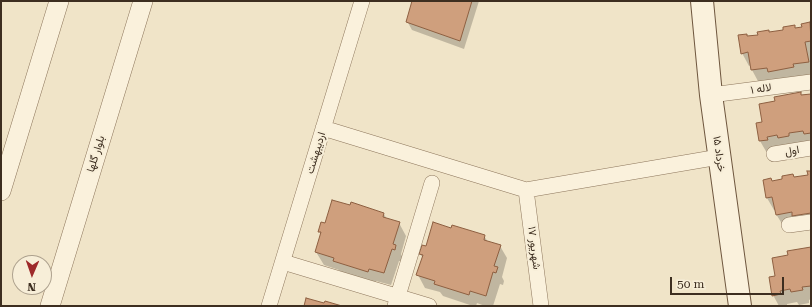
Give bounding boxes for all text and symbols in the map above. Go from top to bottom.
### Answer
street label: لاله ۱ [750,81,772,97]
street label: اردیبهشت [303,131,329,175]
street label: بلوار گلها [84,134,108,174]
street label: ۱۵ خرداد [710,135,728,173]
street label: اول [784,143,800,159]
street label: ۱۷ شهریور [525,226,543,270]
north arrow [12,255,52,295]
scale bar [672,269,786,295]
text: 50 m [677,277,704,291]
text: N [27,280,36,293]

